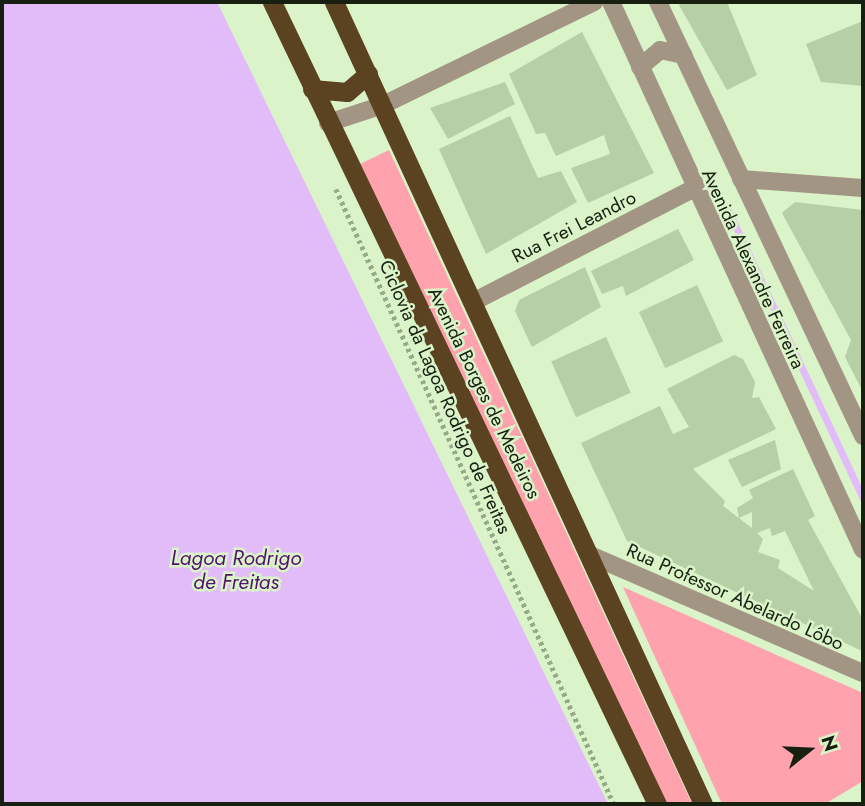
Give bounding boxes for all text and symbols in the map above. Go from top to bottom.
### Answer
street label: Avenida Alexandre Ferreira [697,165,809,373]
street label: Rua Frei Leandro [508,186,640,268]
street label: Ciclovia da Lagoa Rodrigo de Freitas [374,257,516,537]
street label: Avenida Borges de Medeiros [423,284,545,502]
street label: Rua Professor Abelardo Lôbo [623,539,847,655]
water label: Lagoa Rodrigo de Freitas [171,545,301,595]
north arrow [774,715,844,785]
text: N [814,732,845,755]

